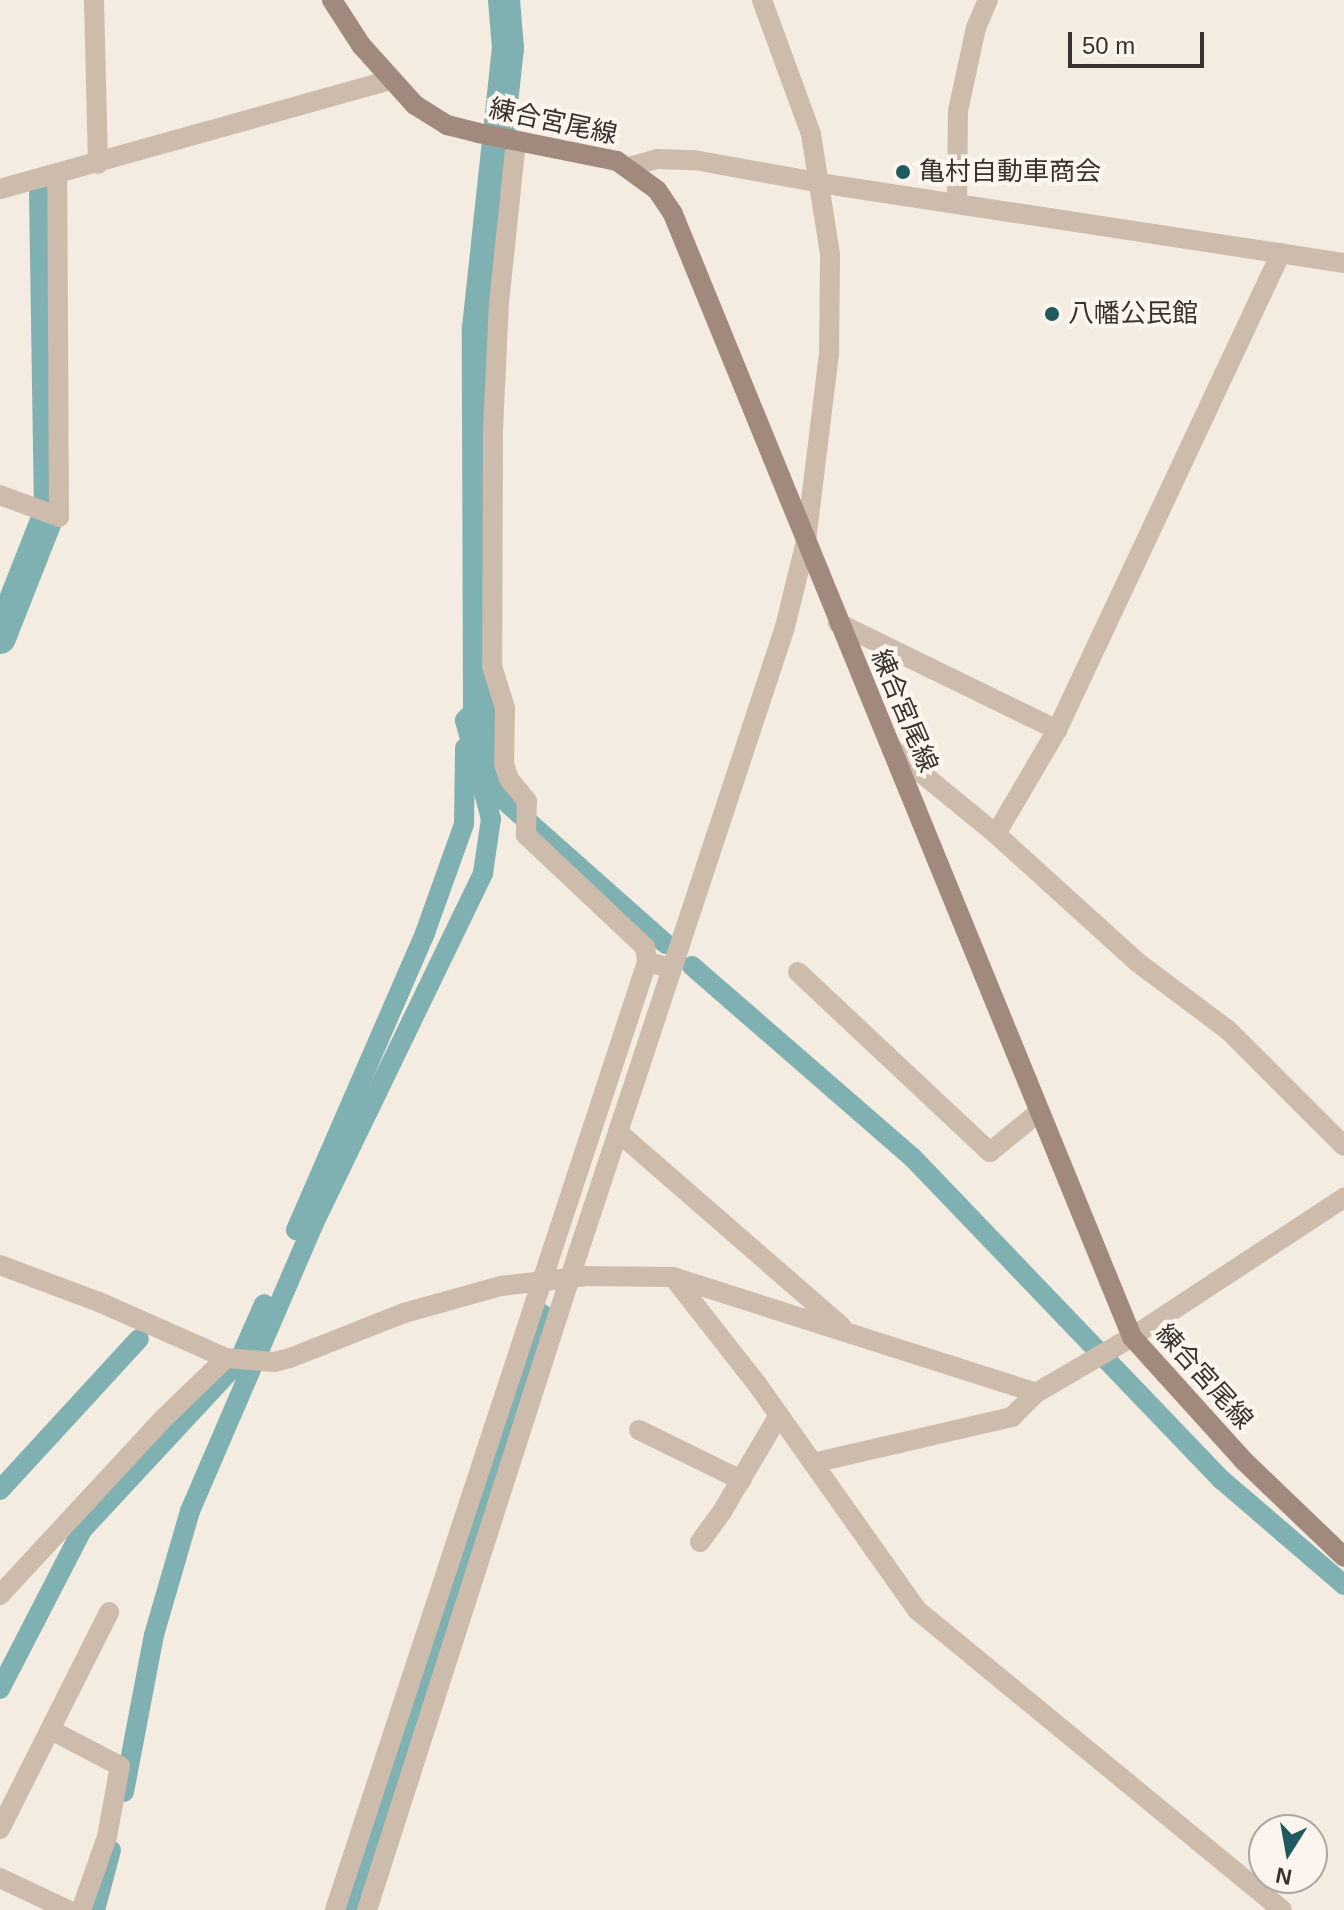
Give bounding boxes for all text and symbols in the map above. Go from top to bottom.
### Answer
scale bar [1072,16,1208,66]
text: 50 m [1082,32,1135,59]
street label: 練合宮尾線 [486,93,620,151]
place label: 亀村自動車商会 [919,156,1101,188]
marker: 亀村自動車商会 [894,163,912,181]
place label: 八幡公民館 [1068,298,1198,330]
marker: 八幡公民館 [1043,305,1061,323]
street label: 練合宮尾線 [864,645,944,777]
street label: 練合宮尾線 [1149,1318,1259,1436]
north arrow [1248,1814,1328,1894]
text: N [1274,1862,1294,1890]

